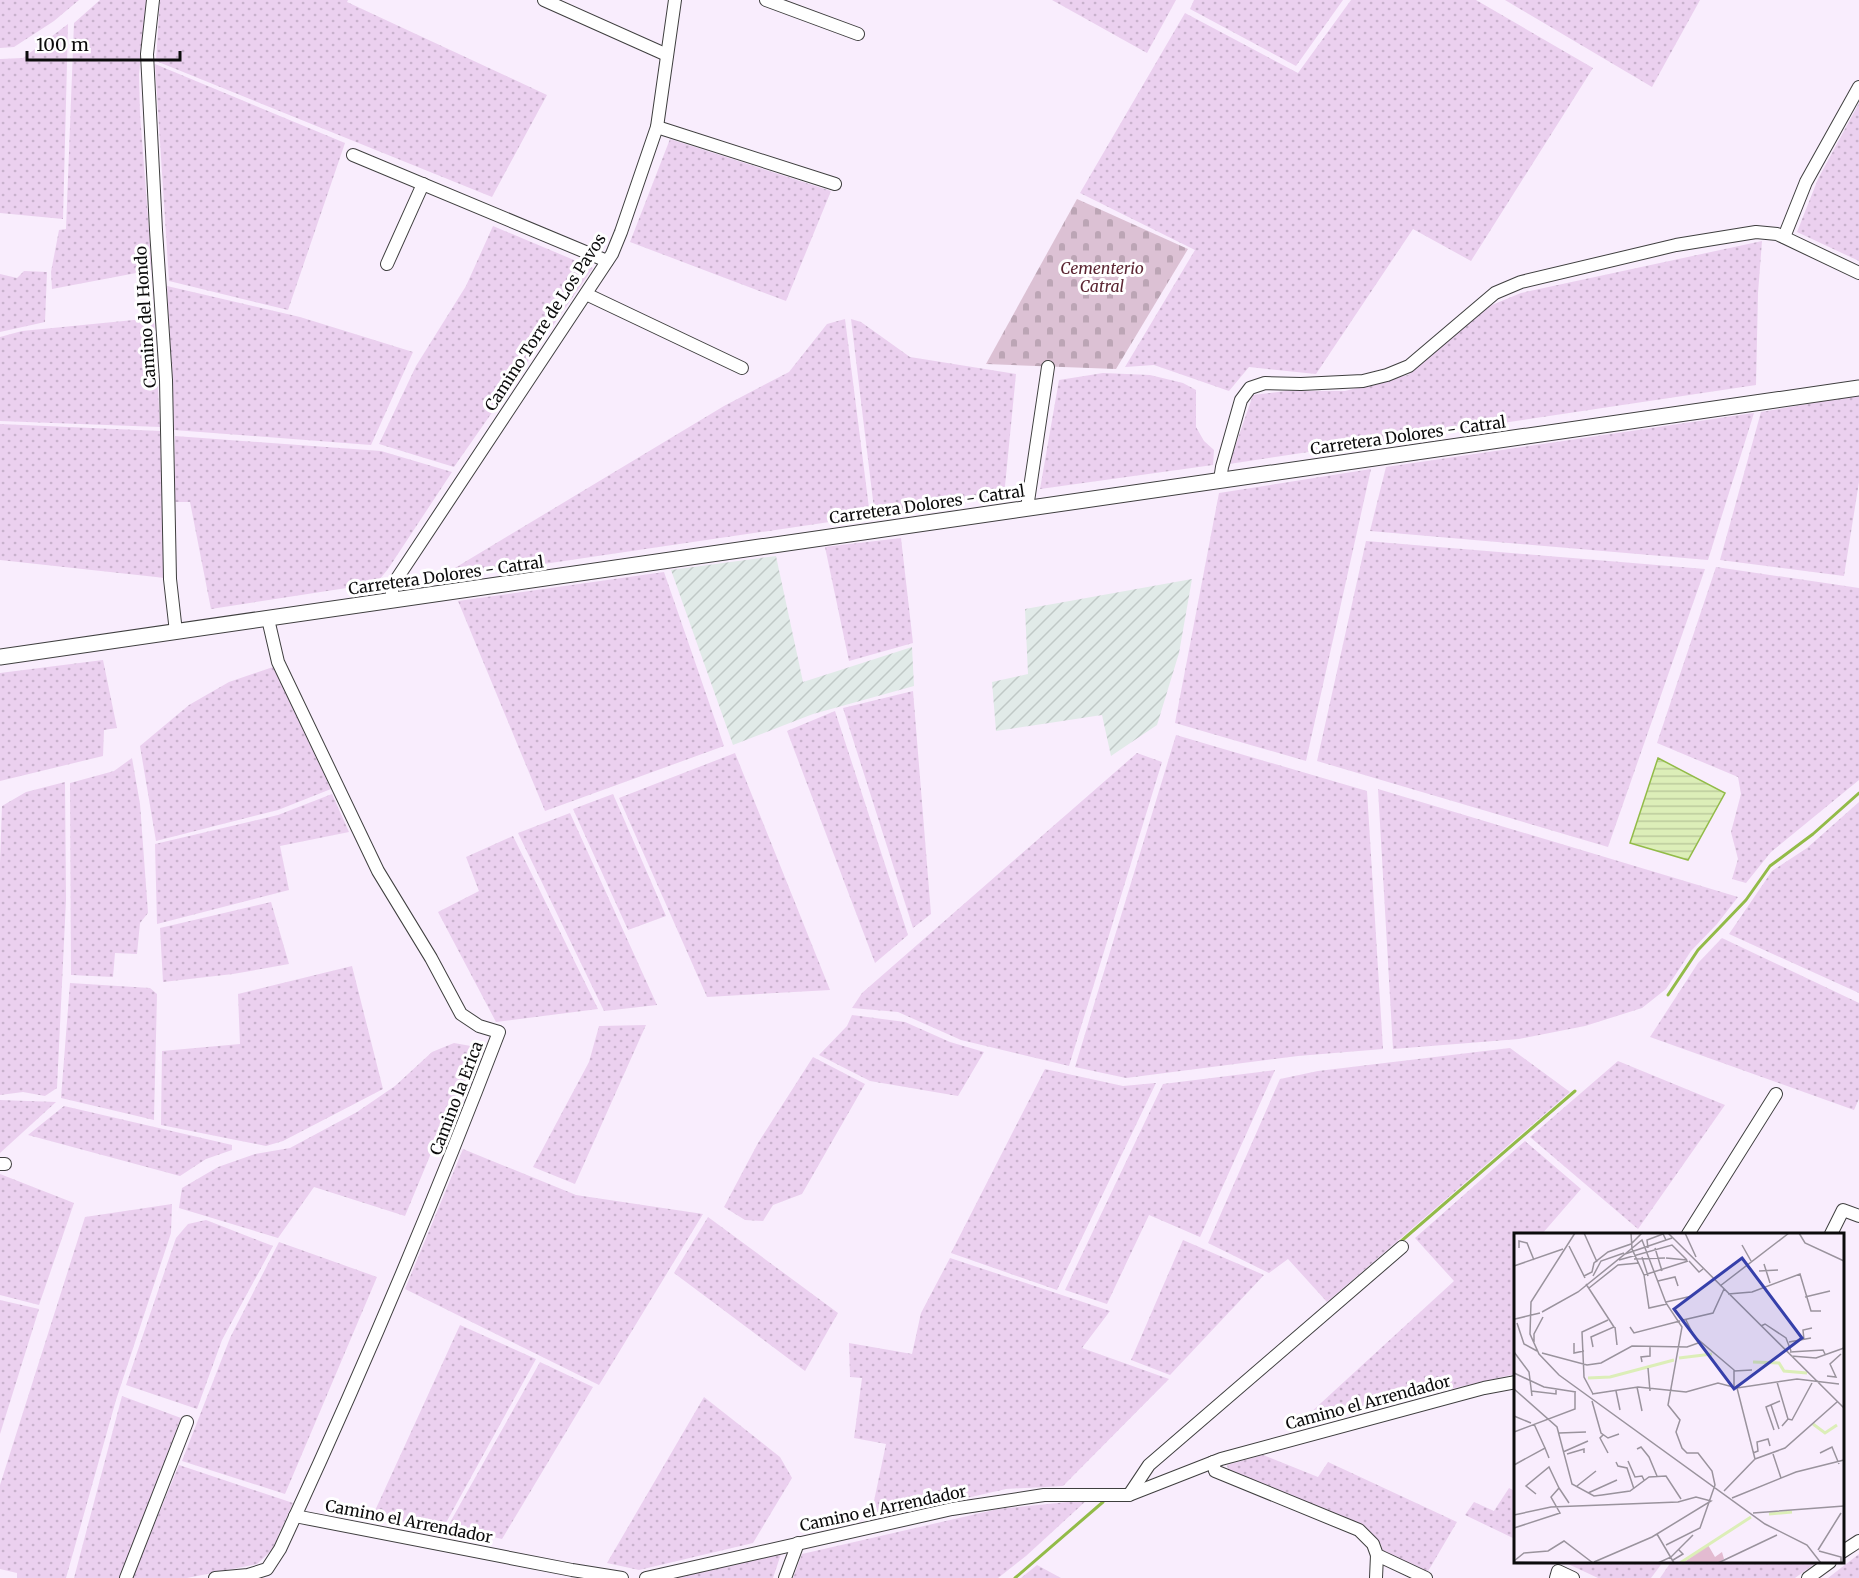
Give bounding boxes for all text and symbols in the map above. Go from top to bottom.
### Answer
scale bar [27,24,180,62]
text: 100 m [36,33,89,56]
street label: Camino Torre de Los Pavos [480,229,610,414]
street label: Camino del Hondo [130,245,160,389]
park label: Cementerio Catral [1060,258,1144,296]
street label: Carretera Dolores - Catral [1309,411,1507,459]
street label: Carretera Dolores - Catral [828,480,1026,528]
street label: Carretera Dolores - Catral [347,551,545,599]
street label: Camino la Erica [425,1038,487,1158]
inset map [1514,1233,1844,1563]
street label: Camino el Arrendador [1283,1370,1453,1434]
street label: Camino el Arrendador [798,1481,968,1535]
street label: Camino el Arrendador [324,1495,494,1547]

